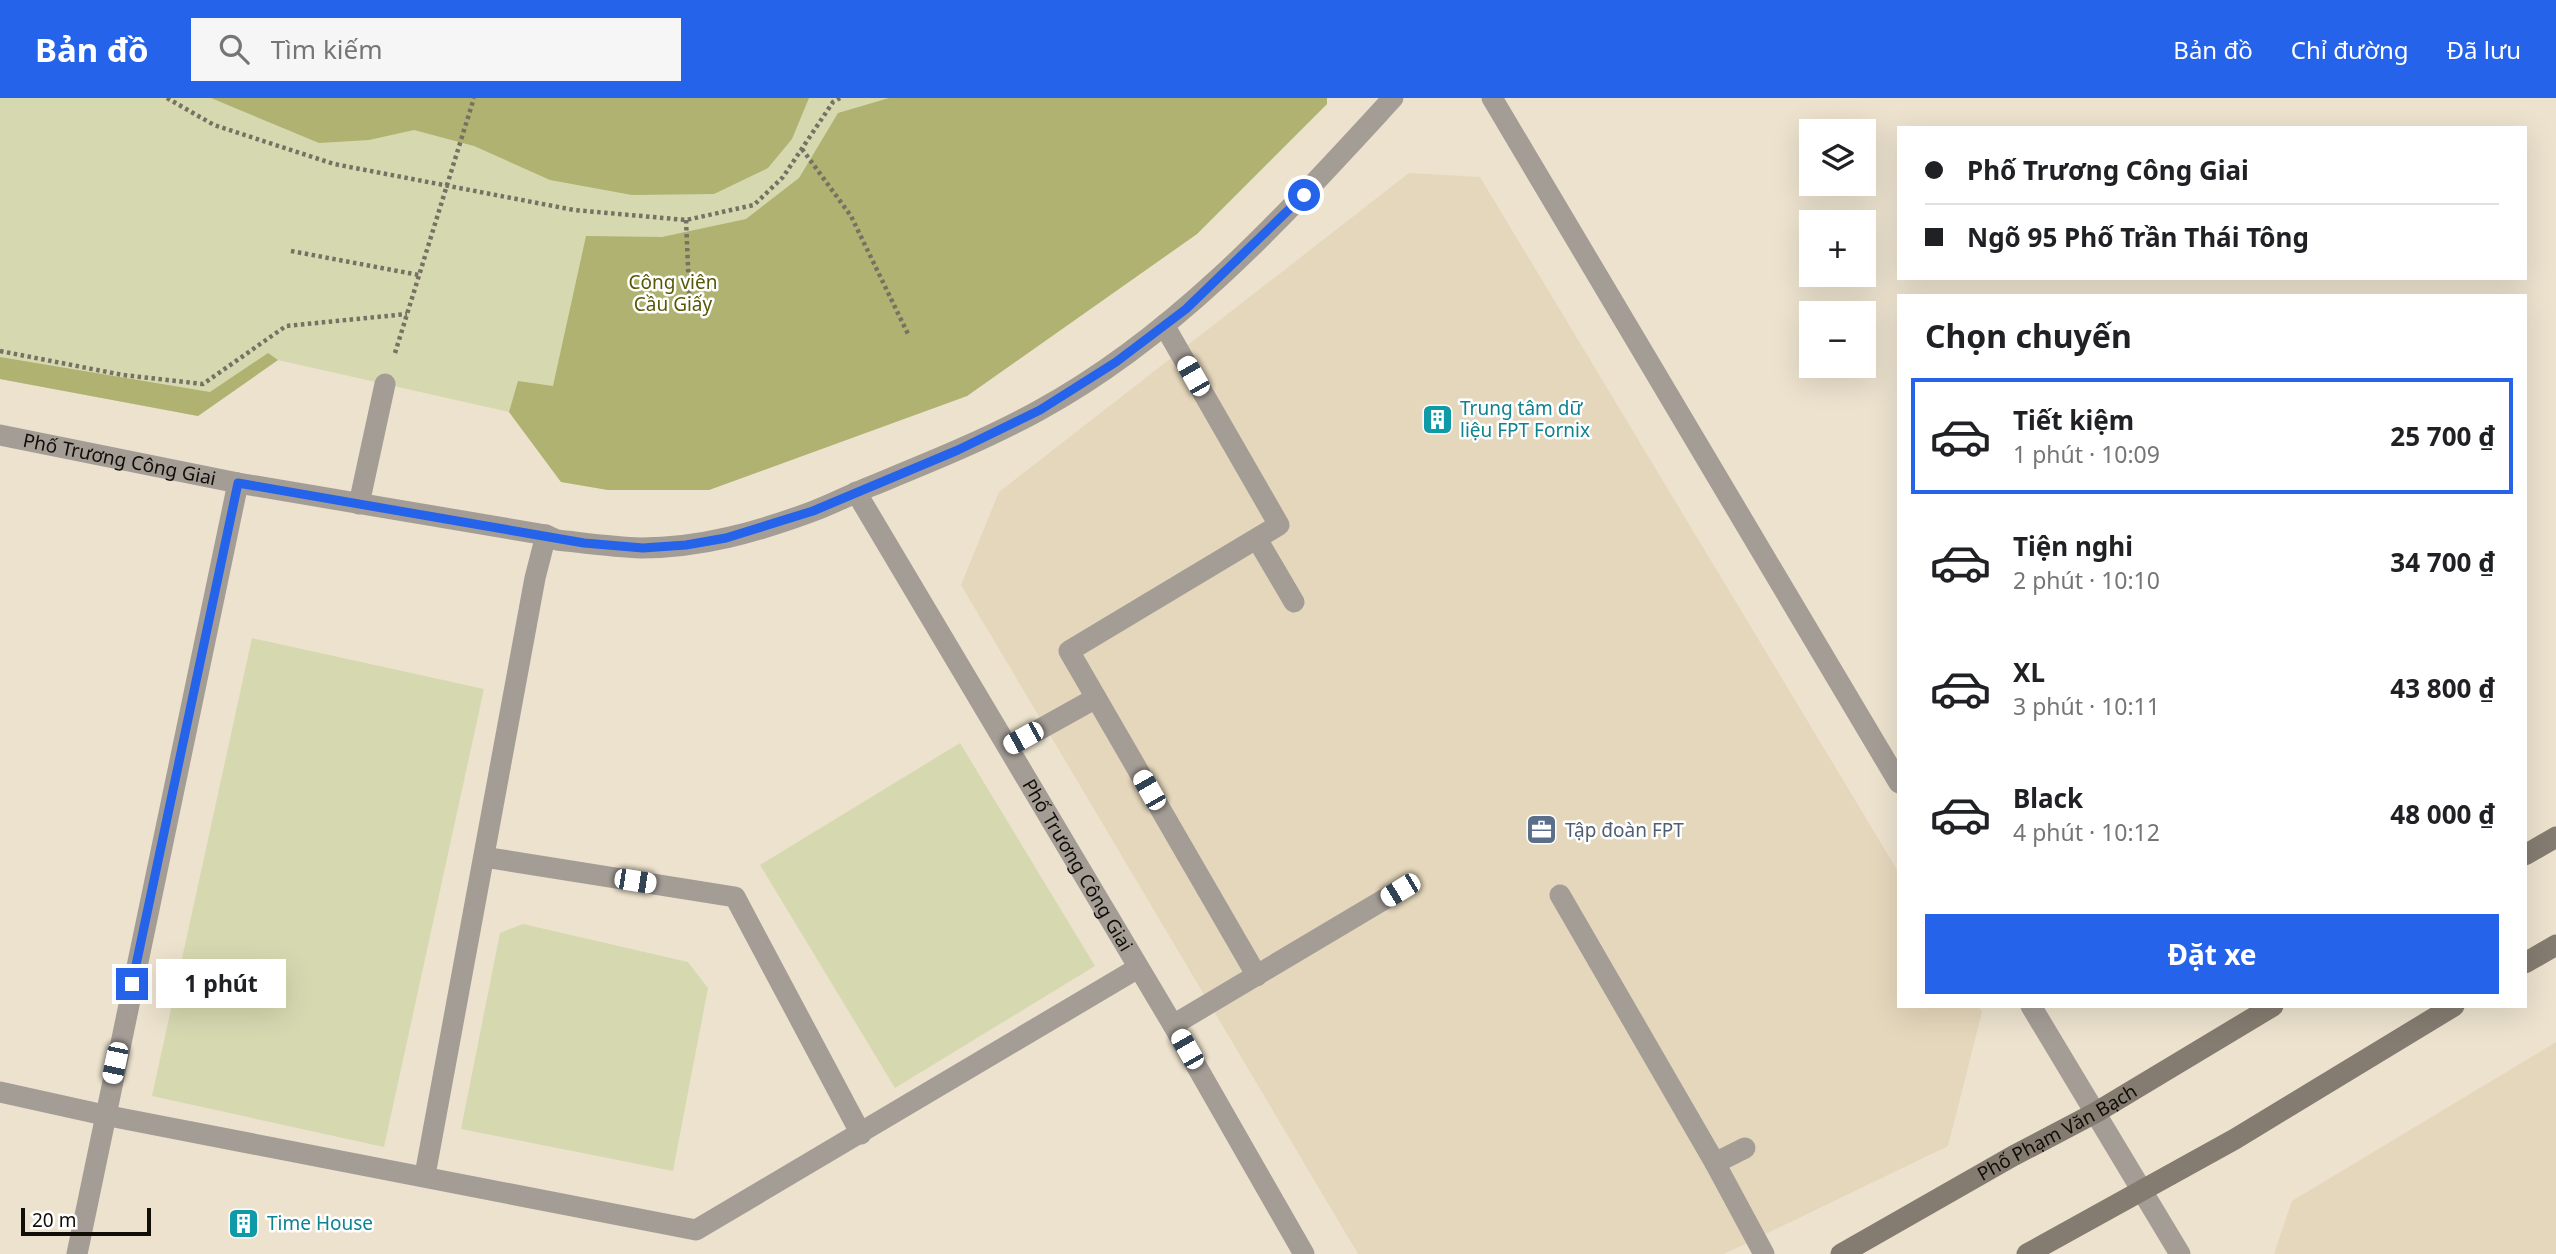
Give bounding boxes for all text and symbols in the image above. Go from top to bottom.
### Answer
search box [191,18,681,81]
text: Bản đồ [35,27,149,72]
icon: search [215,30,253,68]
text: Tìm kiếm [271,31,382,67]
text: Bản đồ [2173,33,2253,66]
text: Chỉ đường [2291,33,2409,66]
text: Đã lưu [2447,33,2521,66]
map controls [1799,119,1876,378]
button: layers [1799,119,1876,196]
text: Phố Trương Công Giai [1967,152,2249,188]
route start [1288,179,1320,211]
button: + [1799,210,1876,287]
text: Ngõ 95 Phố Trần Thái Tông [1967,219,2309,255]
park label: Công viên Cầu Giấy [629,269,717,317]
button: − [1799,301,1876,378]
text: Chọn chuyến [1925,314,2132,357]
car [1174,353,1213,399]
place label: Trung tâm dữ liệu FPT Fornix [1460,395,1590,443]
building icon: Trung tâm dữ liệu FPT Fornix [1420,402,1454,436]
text: Tiết kiệm [2013,402,2134,438]
icon: car [1929,405,1992,468]
text: 25 700 ₫ [2390,418,2495,454]
street label: Phố Trương Công Giai [21,427,218,491]
text: 1 phút · 10:09 [2013,438,2160,470]
text: Tiện nghi [2013,528,2133,564]
icon: car [1929,531,1992,594]
text: 34 700 ₫ [2390,544,2495,580]
text: 2 phút · 10:10 [2013,564,2160,596]
text: XL [2013,654,2045,690]
icon: car [1929,657,1992,720]
text: 43 800 ₫ [2390,670,2495,706]
text: 3 phút · 10:11 [2013,690,2160,722]
car [1000,719,1047,757]
car [1130,767,1169,813]
street label: Phố Trương Công Giai [1016,774,1139,956]
text: Black [2013,780,2083,816]
icon: car [1929,783,1992,846]
text: 48 000 ₫ [2390,796,2495,832]
office icon: Tập đoàn FPT [1525,813,1559,847]
text: 4 phút · 10:12 [2013,816,2160,848]
place label: Tập đoàn FPT [1565,817,1684,843]
car [613,867,658,895]
car [1377,870,1424,910]
button: Đặt xe [1925,914,2499,994]
callout: 1 phút [156,960,286,1008]
text: 1 phút [184,967,258,999]
route end [116,968,148,1000]
car [1168,1026,1207,1072]
car [101,1040,130,1086]
street label: Phố Phạm Văn Bạch [1972,1078,2142,1187]
scale bar [21,1205,150,1237]
building icon: Time House [227,1206,261,1240]
text: 20 m [32,1207,76,1233]
place label: Time House [267,1210,373,1236]

